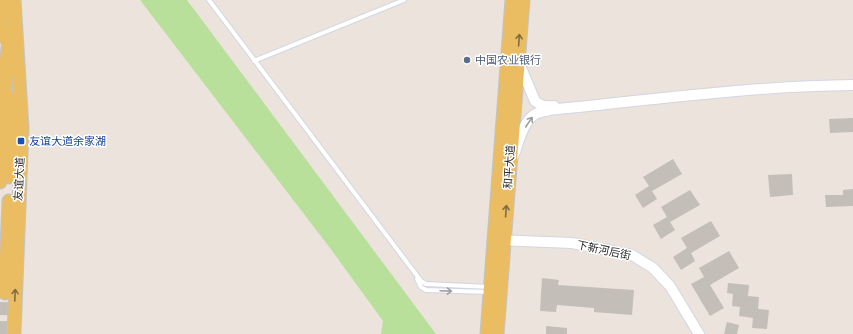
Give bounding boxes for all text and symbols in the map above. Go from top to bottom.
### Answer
one-way arrow [516,34,523,47]
place label: 中国农业银行 [475,52,541,67]
marker: 中国农业银行 [462,55,472,65]
one-way arrow [525,116,533,127]
place label: 友谊大道余家湖 [29,133,106,148]
marker: 友谊大道余家湖 [16,136,26,146]
street label: 和平大道 [499,144,518,189]
street label: 友谊大道 [10,157,27,201]
one-way arrow [502,205,510,218]
street label: 下新河后街 [576,236,633,263]
one-way arrow [439,287,452,294]
one-way arrow [12,289,19,302]

